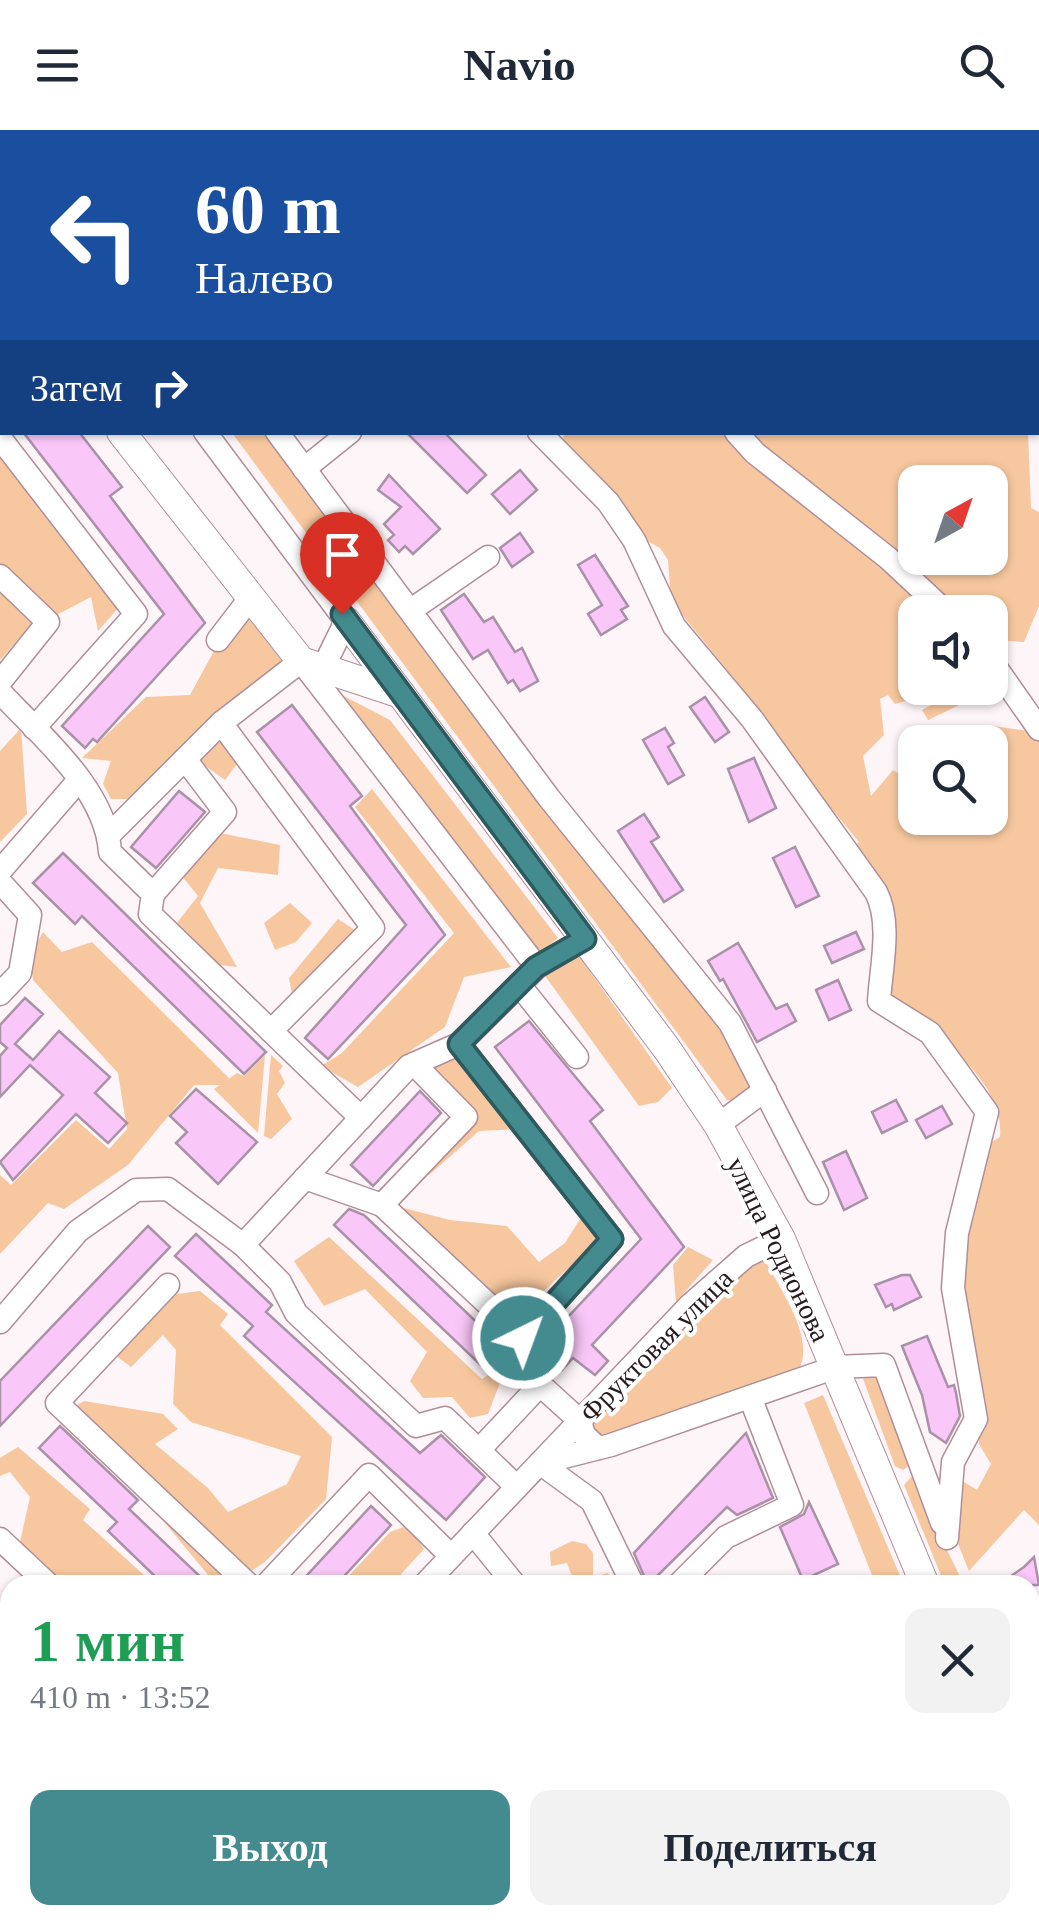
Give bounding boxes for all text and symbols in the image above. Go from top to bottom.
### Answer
icon: menu [30,38,85,93]
icon: search [954,38,1009,93]
text: Navio [463,40,576,90]
icon: left [30,170,160,300]
text: 60 m [195,171,341,248]
text: Налево [195,253,334,303]
icon: right [142,360,197,415]
text: Затем [30,367,122,409]
north arrow [898,465,1008,575]
map controls [898,465,1008,835]
pin [300,512,385,615]
icon: arrive [315,527,370,582]
button: sound [898,595,1008,705]
button: search [898,725,1008,835]
street label: улица Родионова [720,1152,837,1347]
street label: Фруктовая улица [574,1262,740,1428]
position arrow [471,1286,575,1390]
text: 1 мин [30,1608,185,1674]
button: close [905,1608,1010,1713]
text: 410 m · 13:52 [30,1679,210,1715]
button: Выход [30,1790,510,1905]
button: Поделиться [530,1790,1010,1905]

